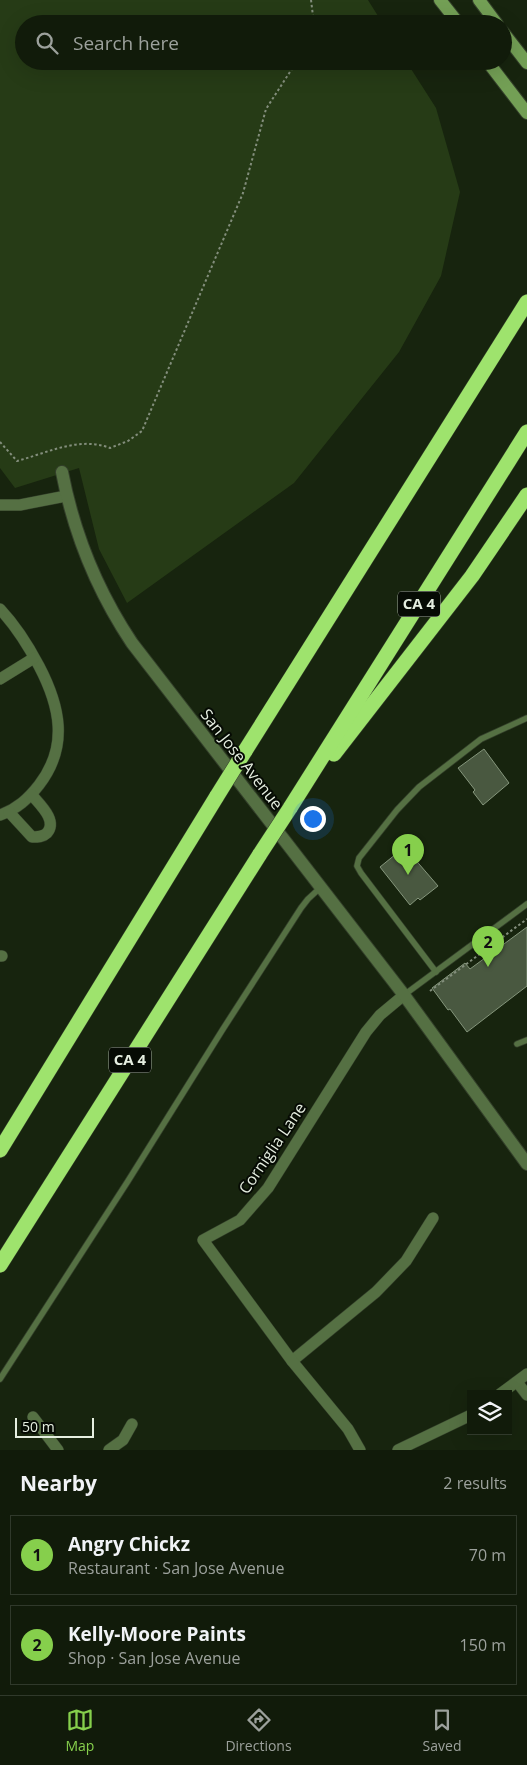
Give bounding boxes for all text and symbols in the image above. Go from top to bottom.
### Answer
search box [15,15,512,70]
icon: search [33,29,61,57]
text: Search here [73,30,179,56]
road number: CA 4 [398,592,440,616]
street label: San Jose Avenue [196,704,288,814]
your location [300,806,326,832]
pin: 1 [392,834,424,875]
pin: 2 [472,926,504,967]
road number: CA 4 [109,1048,151,1072]
street label: Corniglia Lane [233,1098,311,1198]
map controls [467,1390,512,1435]
button: layers [467,1390,512,1435]
scale bar [15,1415,94,1438]
text: 50 m [22,1417,55,1436]
text: Nearby [20,1469,97,1497]
text: 2 results [443,1472,507,1494]
text: Angry Chickz [68,1531,190,1557]
text: 1 [32,1544,42,1566]
text: 70 m [469,1544,506,1566]
text: Restaurant · San Jose Avenue [68,1557,284,1579]
text: Kelly-Moore Paints [68,1621,246,1647]
text: 2 [32,1634,42,1656]
text: 150 m [460,1634,506,1656]
text: Shop · San Jose Avenue [68,1647,241,1669]
tab: Map [65,1706,94,1755]
tab: Directions [225,1706,292,1755]
tab: Saved [423,1706,461,1755]

